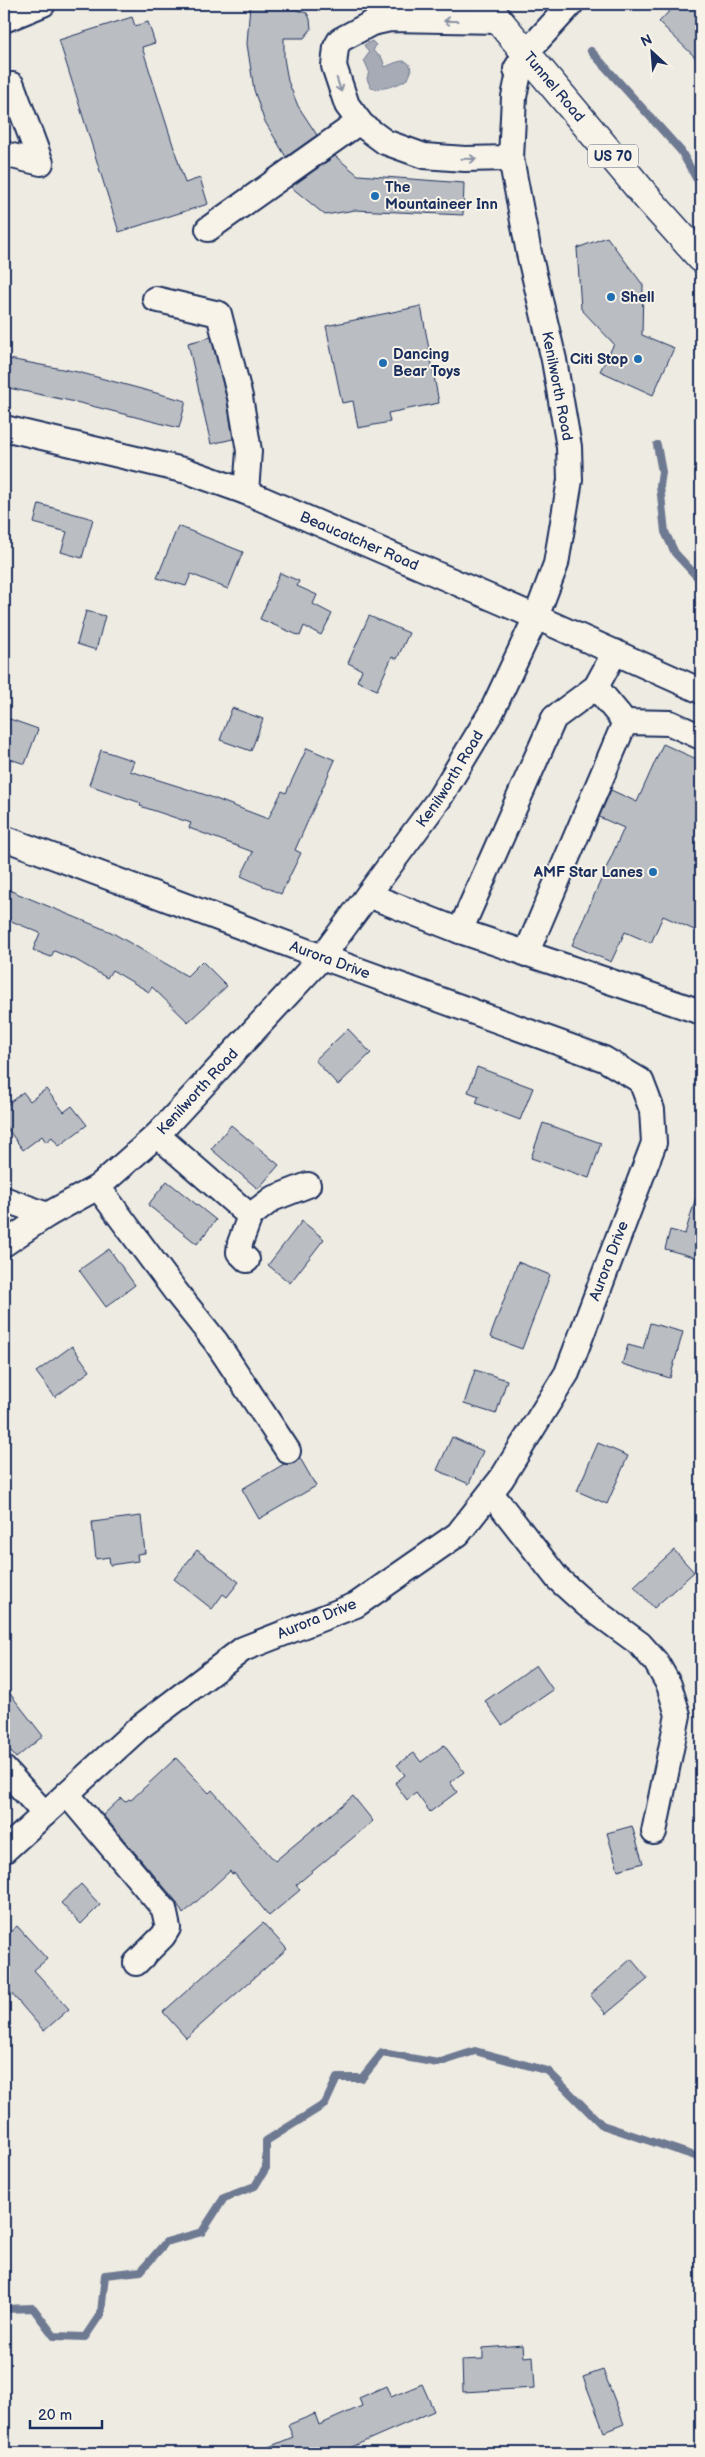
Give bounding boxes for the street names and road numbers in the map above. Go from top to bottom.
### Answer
street label: Tunnel Road [519,48,589,126]
road number: US 70 [588,144,638,168]
street label: Kenilworth Road [537,330,577,442]
street label: Beaucatcher Road [297,507,422,575]
street label: Kenilworth Road [412,727,488,831]
street label: Aurora Drive [287,936,373,983]
street label: Kenilworth Road [153,1044,242,1139]
street label: Aurora Drive [585,1218,633,1304]
street label: Aurora Drive [275,1594,360,1644]

